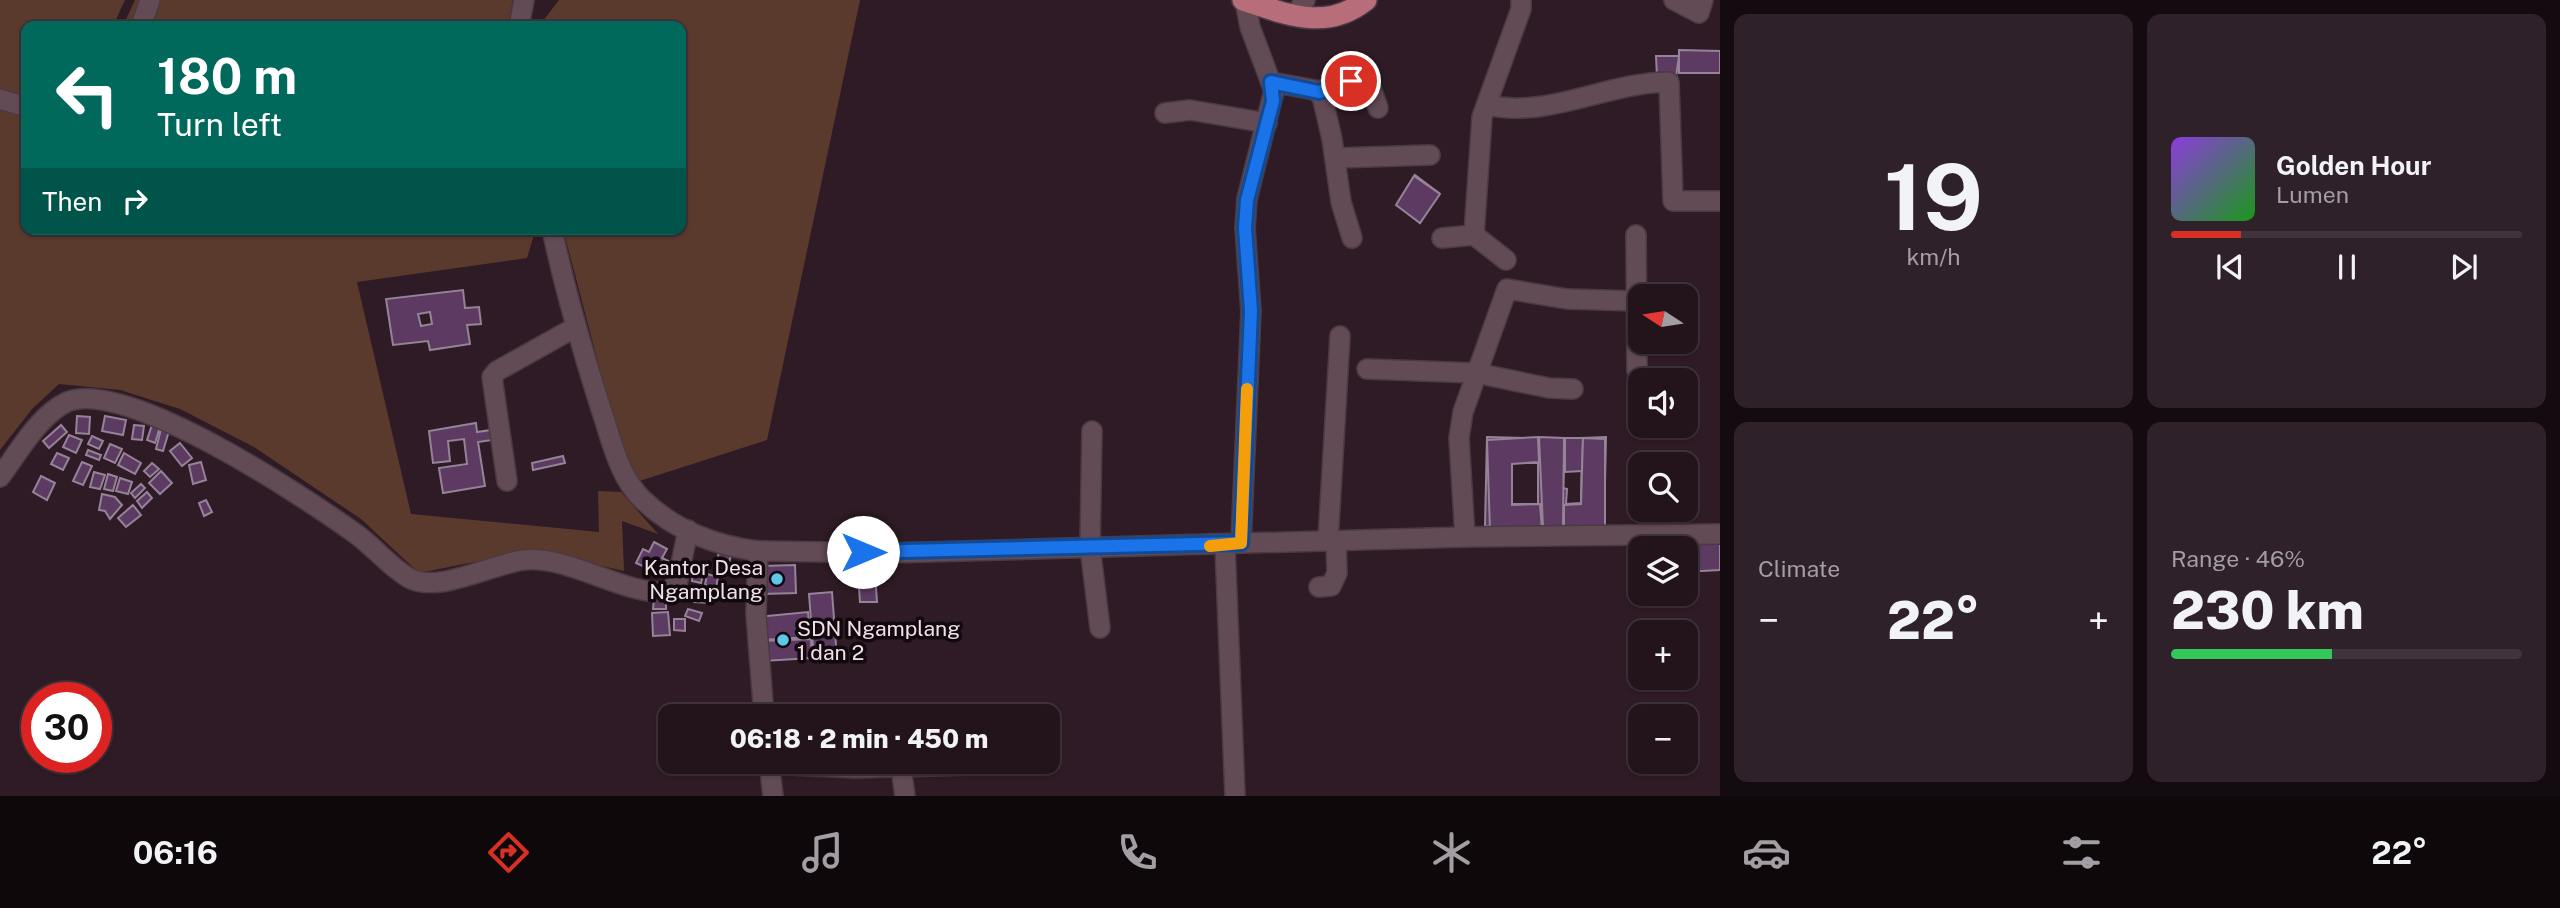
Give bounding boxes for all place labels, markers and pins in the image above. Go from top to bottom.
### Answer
pin [1321,51,1381,111]
place label: Kantor Desa Ngamplang [644,555,763,604]
marker: Kantor Desa Ngamplang [769,571,785,587]
place label: SDN Ngamplang 1 dan 2 [797,616,960,665]
marker: SDN Ngamplang 1 dan 2 [775,632,791,648]

